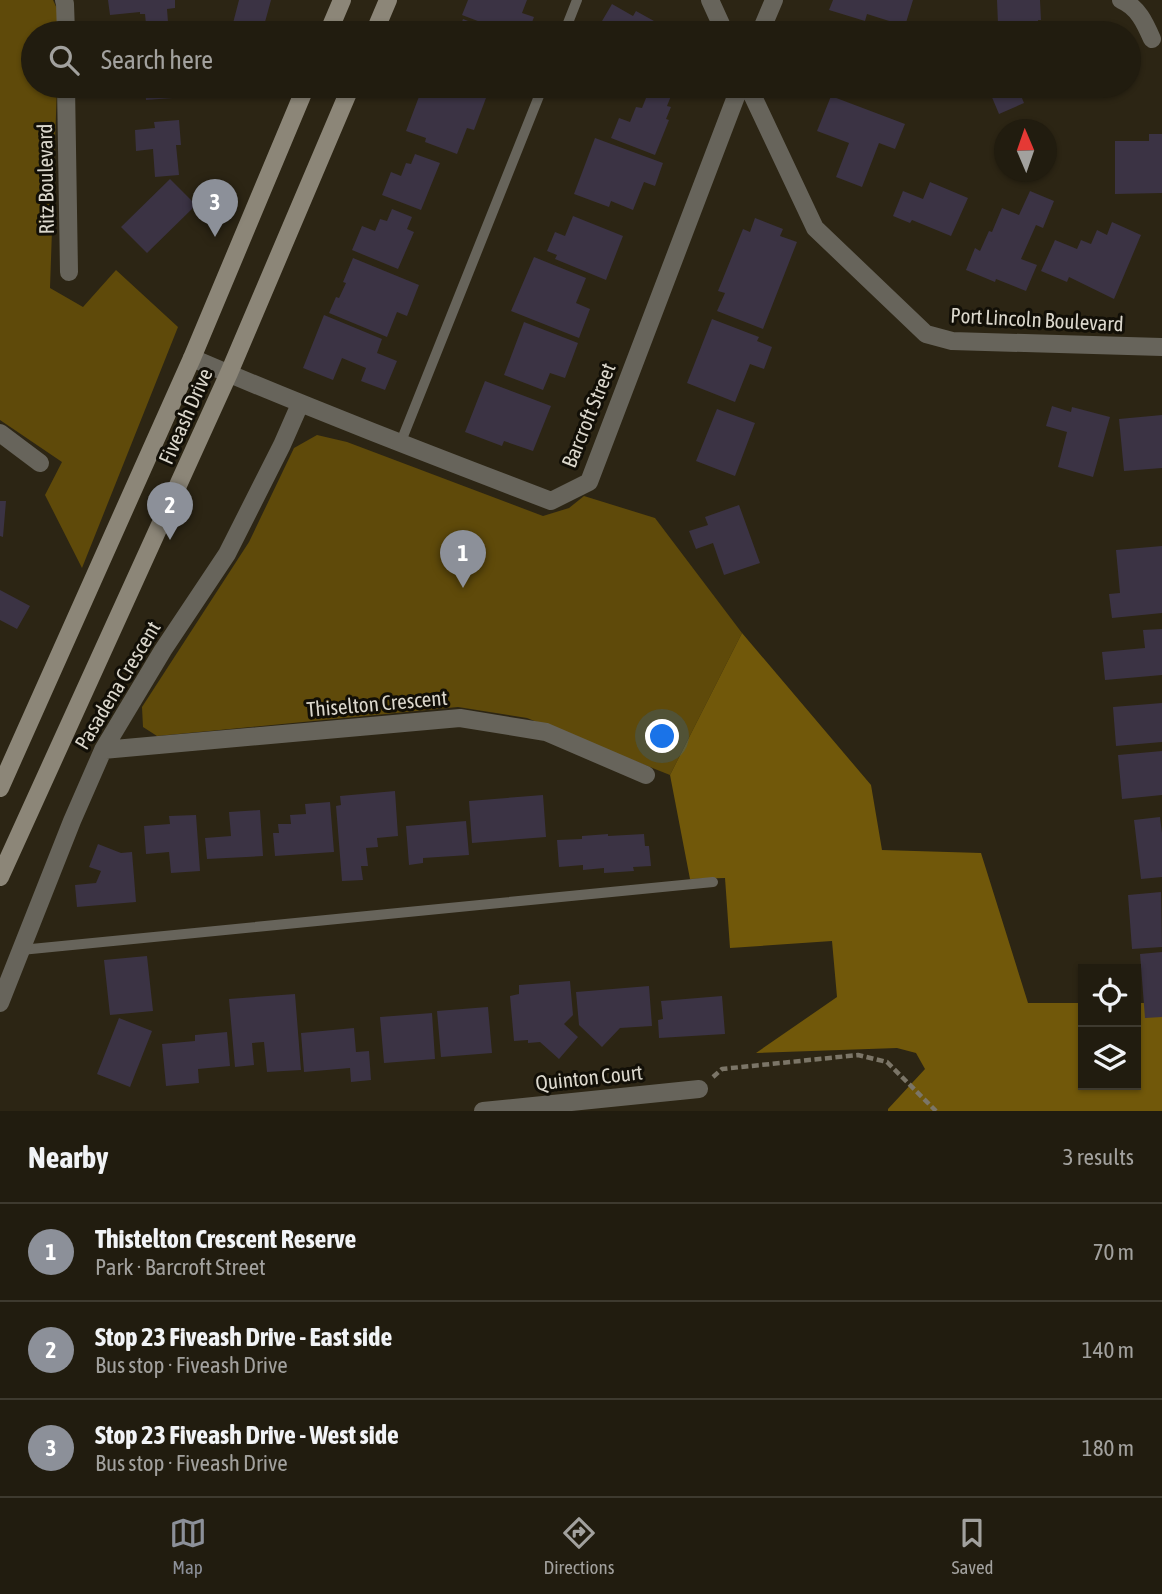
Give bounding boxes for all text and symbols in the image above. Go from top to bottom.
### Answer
search box [21,21,1141,98]
icon: search [45,41,83,79]
text: Search here [101,45,213,75]
north arrow [994,119,1057,182]
street label: Ritz Boulevard [32,123,58,235]
pin: 3 [192,179,238,237]
street label: Port Lincoln Boulevard [950,302,1124,336]
street label: Barcroft Street [556,359,620,471]
street label: Fiveash Drive [153,364,217,468]
pin: 2 [147,482,193,540]
pin: 1 [440,530,486,588]
street label: Pasadena Crescent [69,617,165,753]
street label: Thiselton Crescent [306,685,448,721]
your location [645,719,679,753]
map controls [1078,964,1141,1090]
button: locate [1078,964,1141,1027]
button: layers [1078,1027,1141,1090]
street label: Quinton Court [534,1059,644,1095]
text: Nearby [28,1140,108,1174]
text: 3 results [1063,1144,1134,1170]
text: Thistelton Crescent Reserve [95,1224,356,1254]
text: 1 [46,1239,56,1265]
text: 70 m [1093,1239,1134,1265]
text: Park · Barcroft Street [95,1254,266,1280]
text: Stop 23 Fiveash Drive - East side [95,1322,392,1352]
text: 2 [46,1337,56,1363]
text: 140 m [1082,1337,1134,1363]
text: Bus stop · Fiveash Drive [95,1352,288,1378]
text: Stop 23 Fiveash Drive - West side [95,1420,399,1450]
text: 3 [46,1435,56,1461]
text: 180 m [1082,1435,1134,1461]
text: Bus stop · Fiveash Drive [95,1450,288,1476]
tab: Map [169,1514,207,1578]
tab: Directions [544,1514,614,1578]
tab: Saved [951,1514,993,1578]

